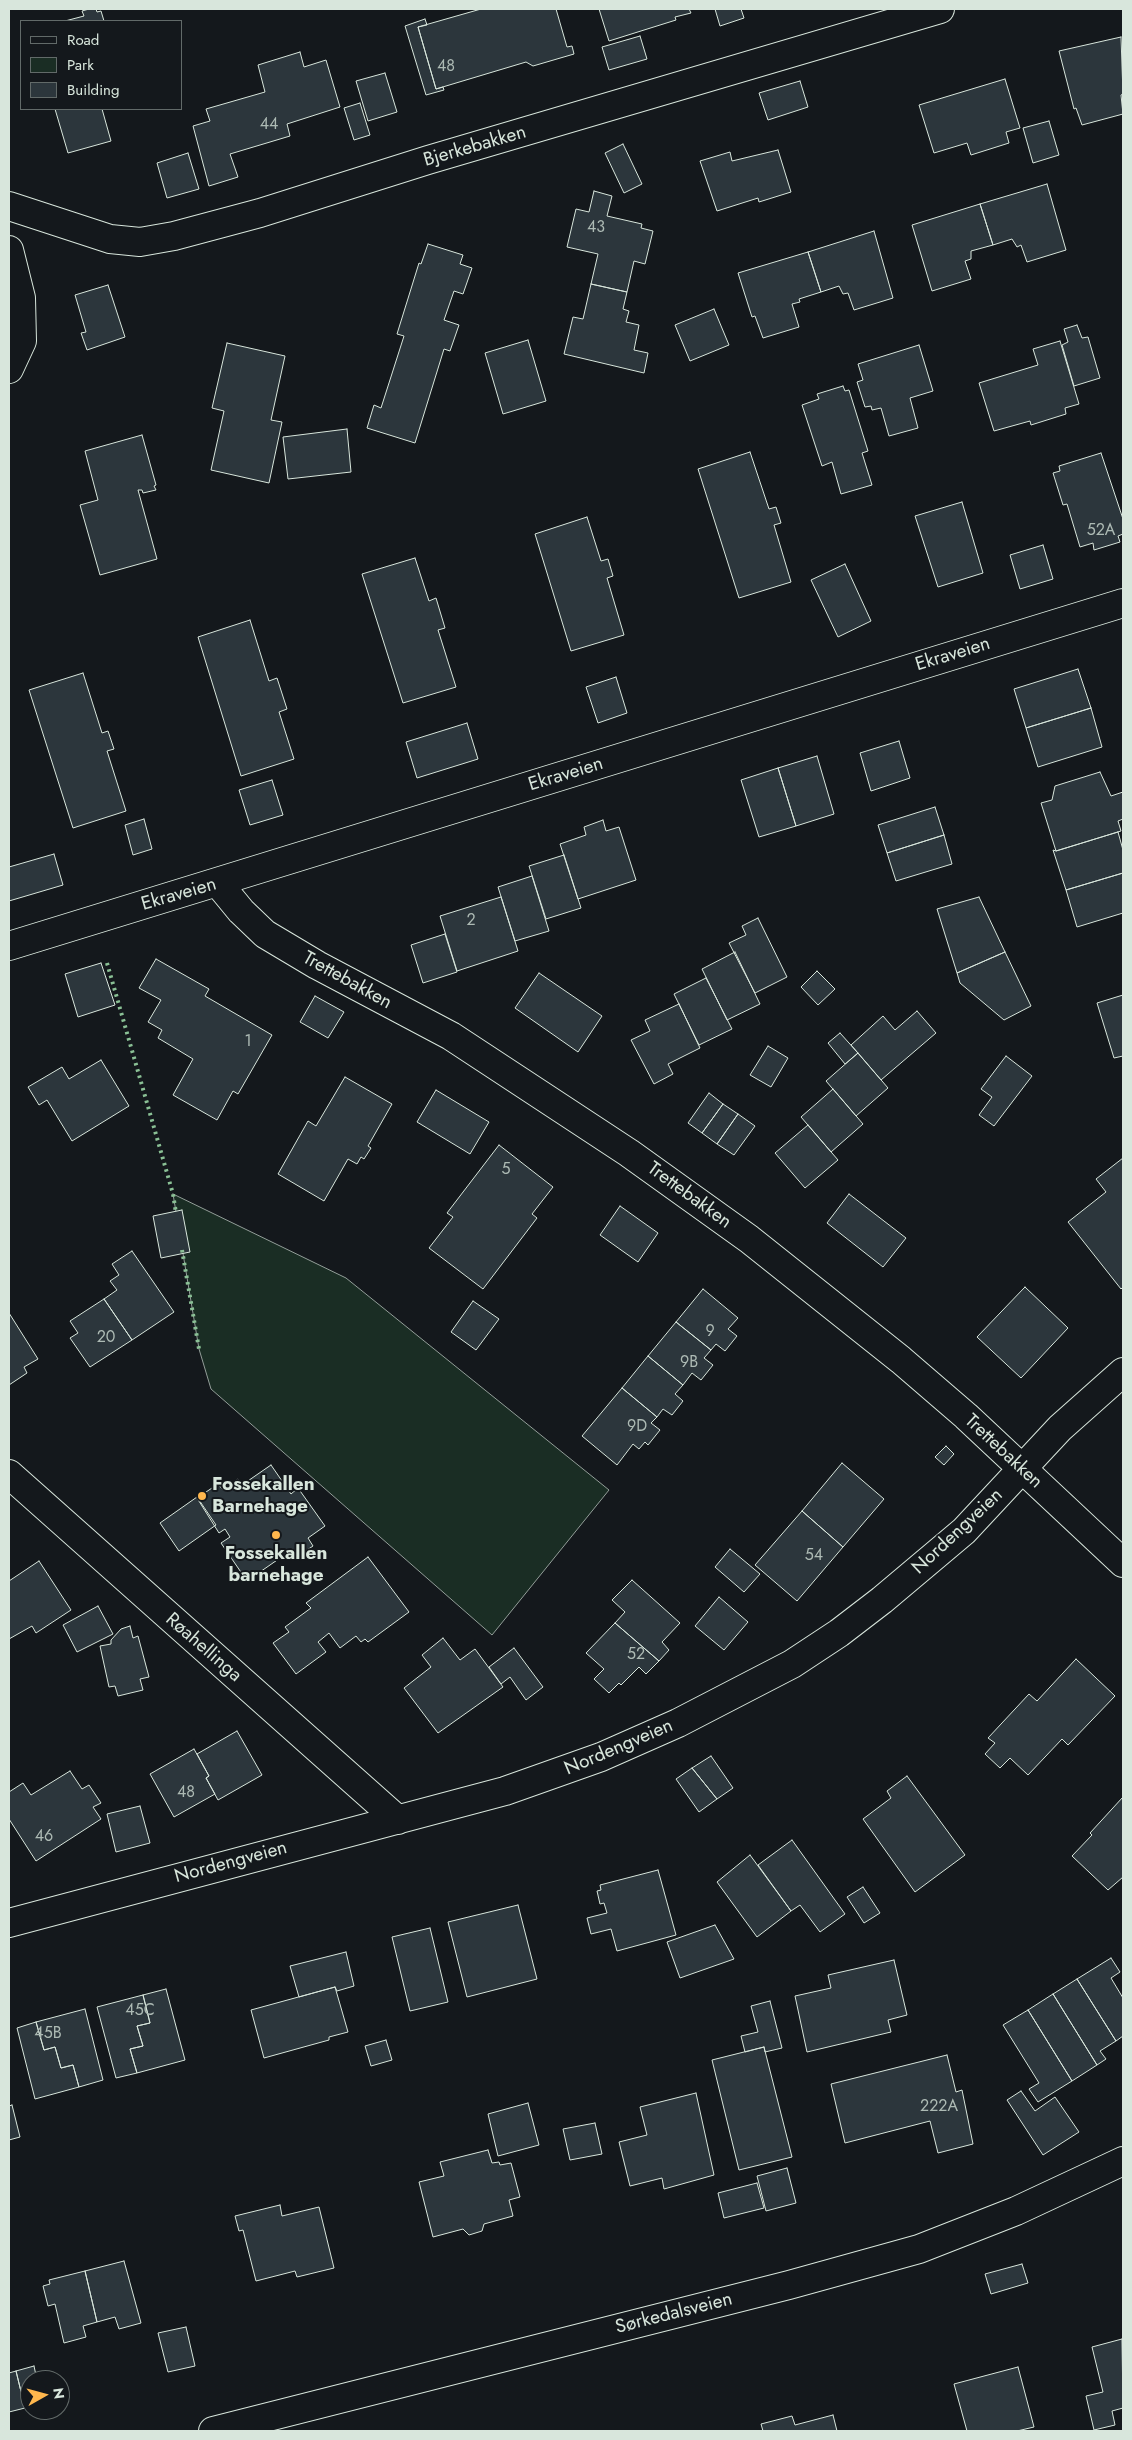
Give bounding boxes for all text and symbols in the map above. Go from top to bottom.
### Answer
legend [20,20,182,110]
text: Road [67,29,99,51]
text: Park [67,54,94,76]
house number: 48 [437,57,455,77]
text: Building [67,79,119,101]
house number: 44 [260,115,278,135]
street label: Bjerkebakken [421,121,529,173]
house number: 43 [587,218,605,238]
house number: 52A [1087,521,1115,541]
street label: Ekraveien [913,633,993,677]
street label: Ekraveien [526,753,606,797]
street label: Ekraveien [139,873,219,917]
house number: 2 [466,911,476,931]
street label: Trettebakken [298,947,396,1015]
house number: 1 [244,1032,252,1052]
street label: Trettebakken [642,1158,736,1234]
house number: 5 [501,1160,511,1180]
house number: 9 [705,1322,715,1342]
house number: 20 [97,1328,115,1348]
house number: 9B [680,1353,698,1373]
street label: Trettebakken [959,1410,1047,1494]
house number: 9D [627,1417,647,1437]
place label: Fossekallen Barnehage [212,1474,315,1518]
street label: Nordengveien [908,1484,1008,1580]
marker: Fossekallen Barnehage [196,1490,208,1502]
marker: Fossekallen barnehage [270,1529,282,1541]
place label: Fossekallen barnehage [225,1543,327,1587]
house number: 54 [805,1546,823,1566]
street label: Røahellinga [160,1609,246,1687]
house number: 52 [627,1645,645,1665]
street label: Nordengveien [561,1715,677,1781]
house number: 48 [177,1783,195,1803]
house number: 46 [35,1827,53,1847]
street label: Nordengveien [172,1837,290,1889]
house number: 45C [125,2001,155,2021]
house number: 45B [34,2024,62,2044]
house number: 222A [920,2097,958,2117]
street label: Sørkedalsveien [613,2288,735,2340]
north arrow [20,2370,70,2420]
text: N [48,2387,69,2400]

